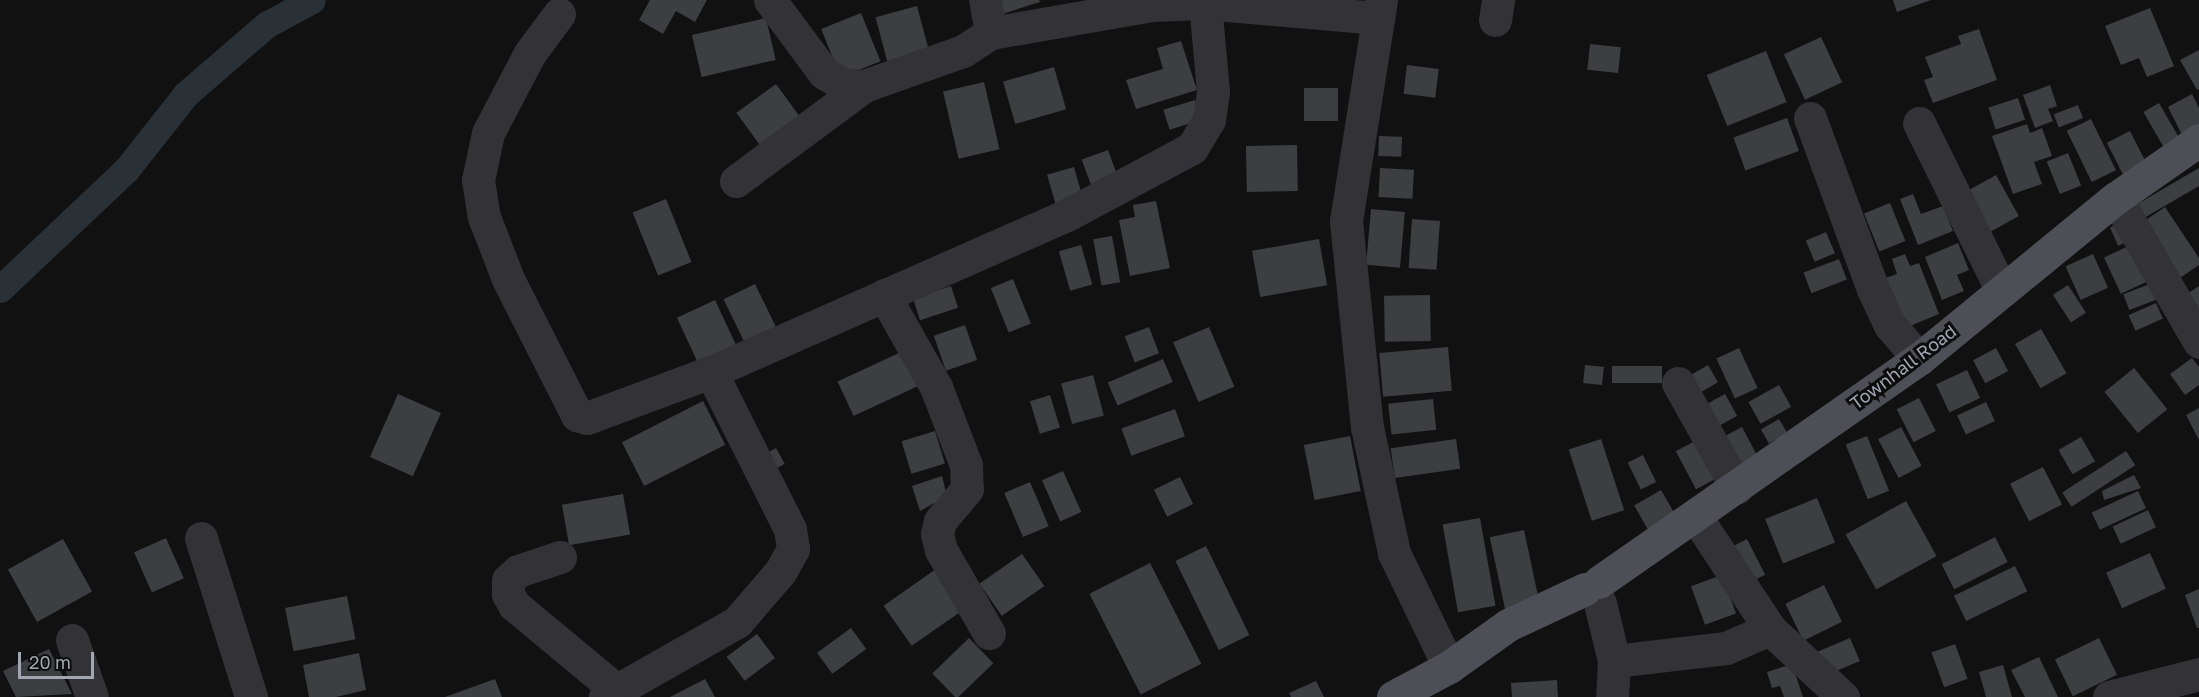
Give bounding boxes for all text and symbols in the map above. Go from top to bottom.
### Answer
street label: Townhall Road [1846,320,1960,414]
scale bar [21,640,98,678]
text: 20 m [29,651,71,673]

